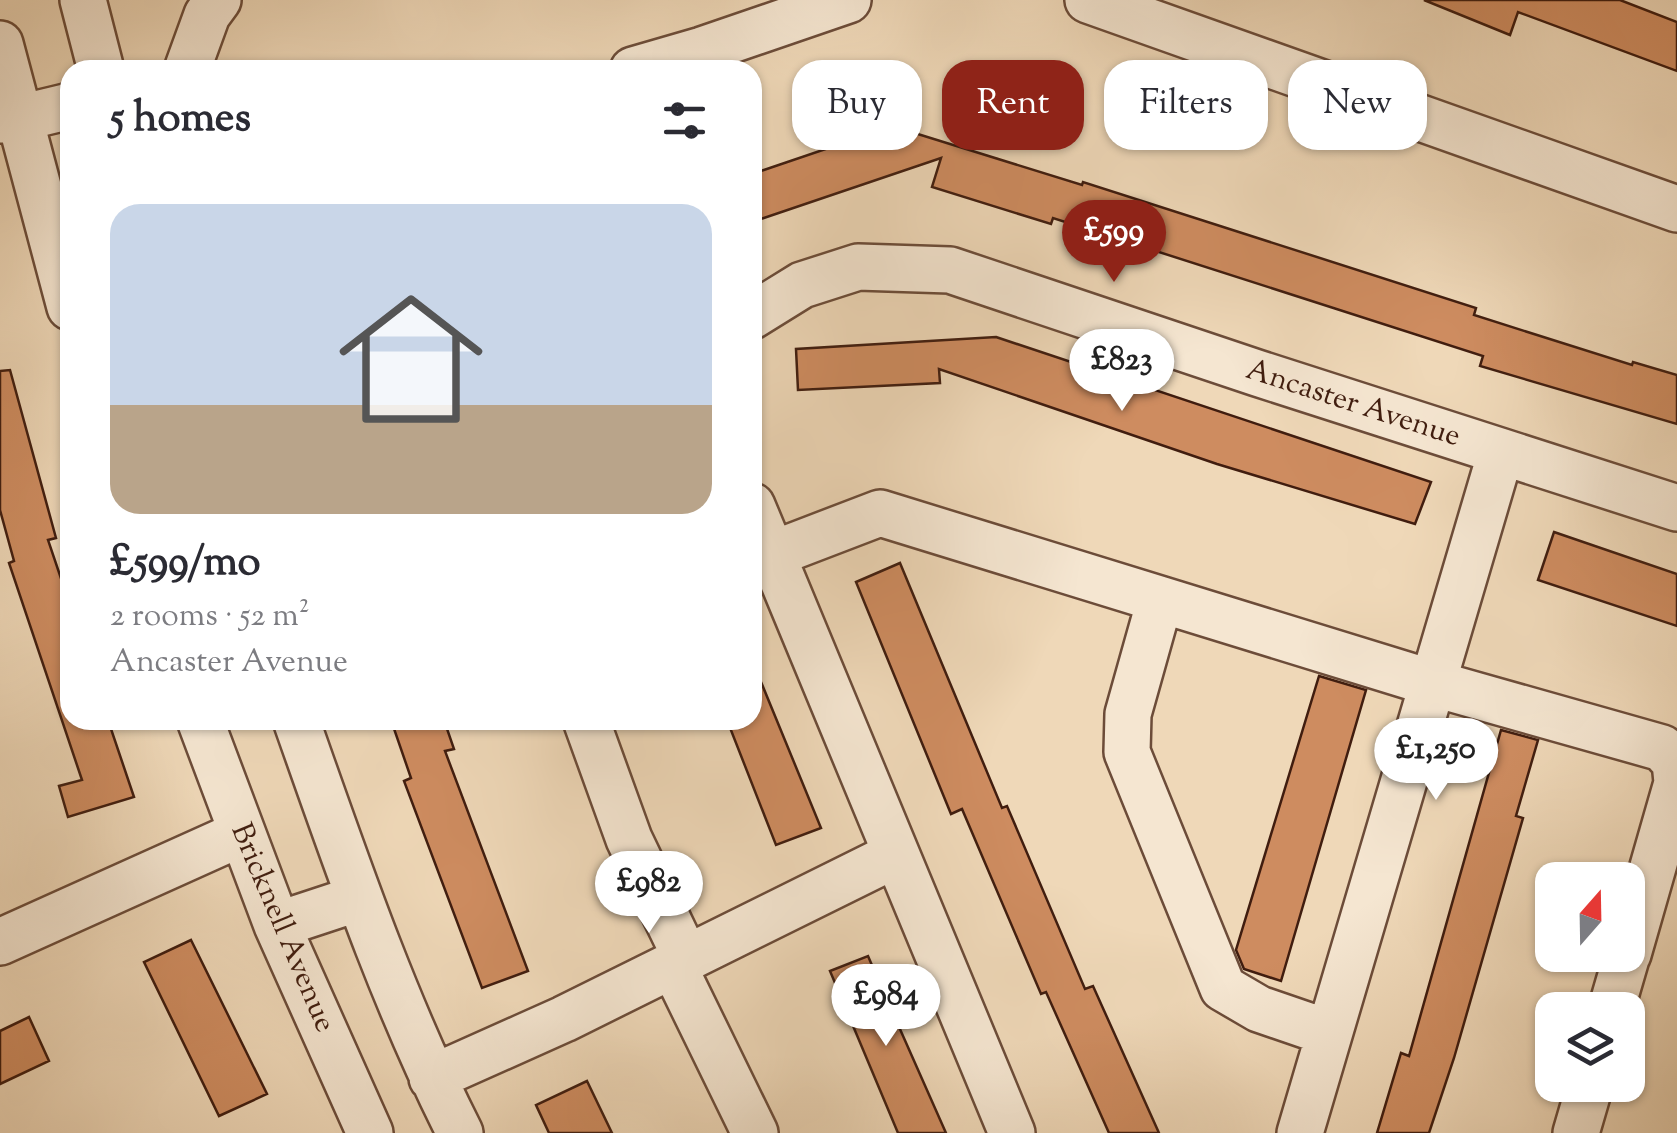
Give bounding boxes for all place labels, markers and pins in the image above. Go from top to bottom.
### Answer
pin: £599 [1055,200,1173,285]
pin: £823 [1063,329,1181,414]
pin: £1,250 [1355,718,1517,803]
pin: £982 [590,851,708,936]
pin: £984 [827,964,945,1049]

